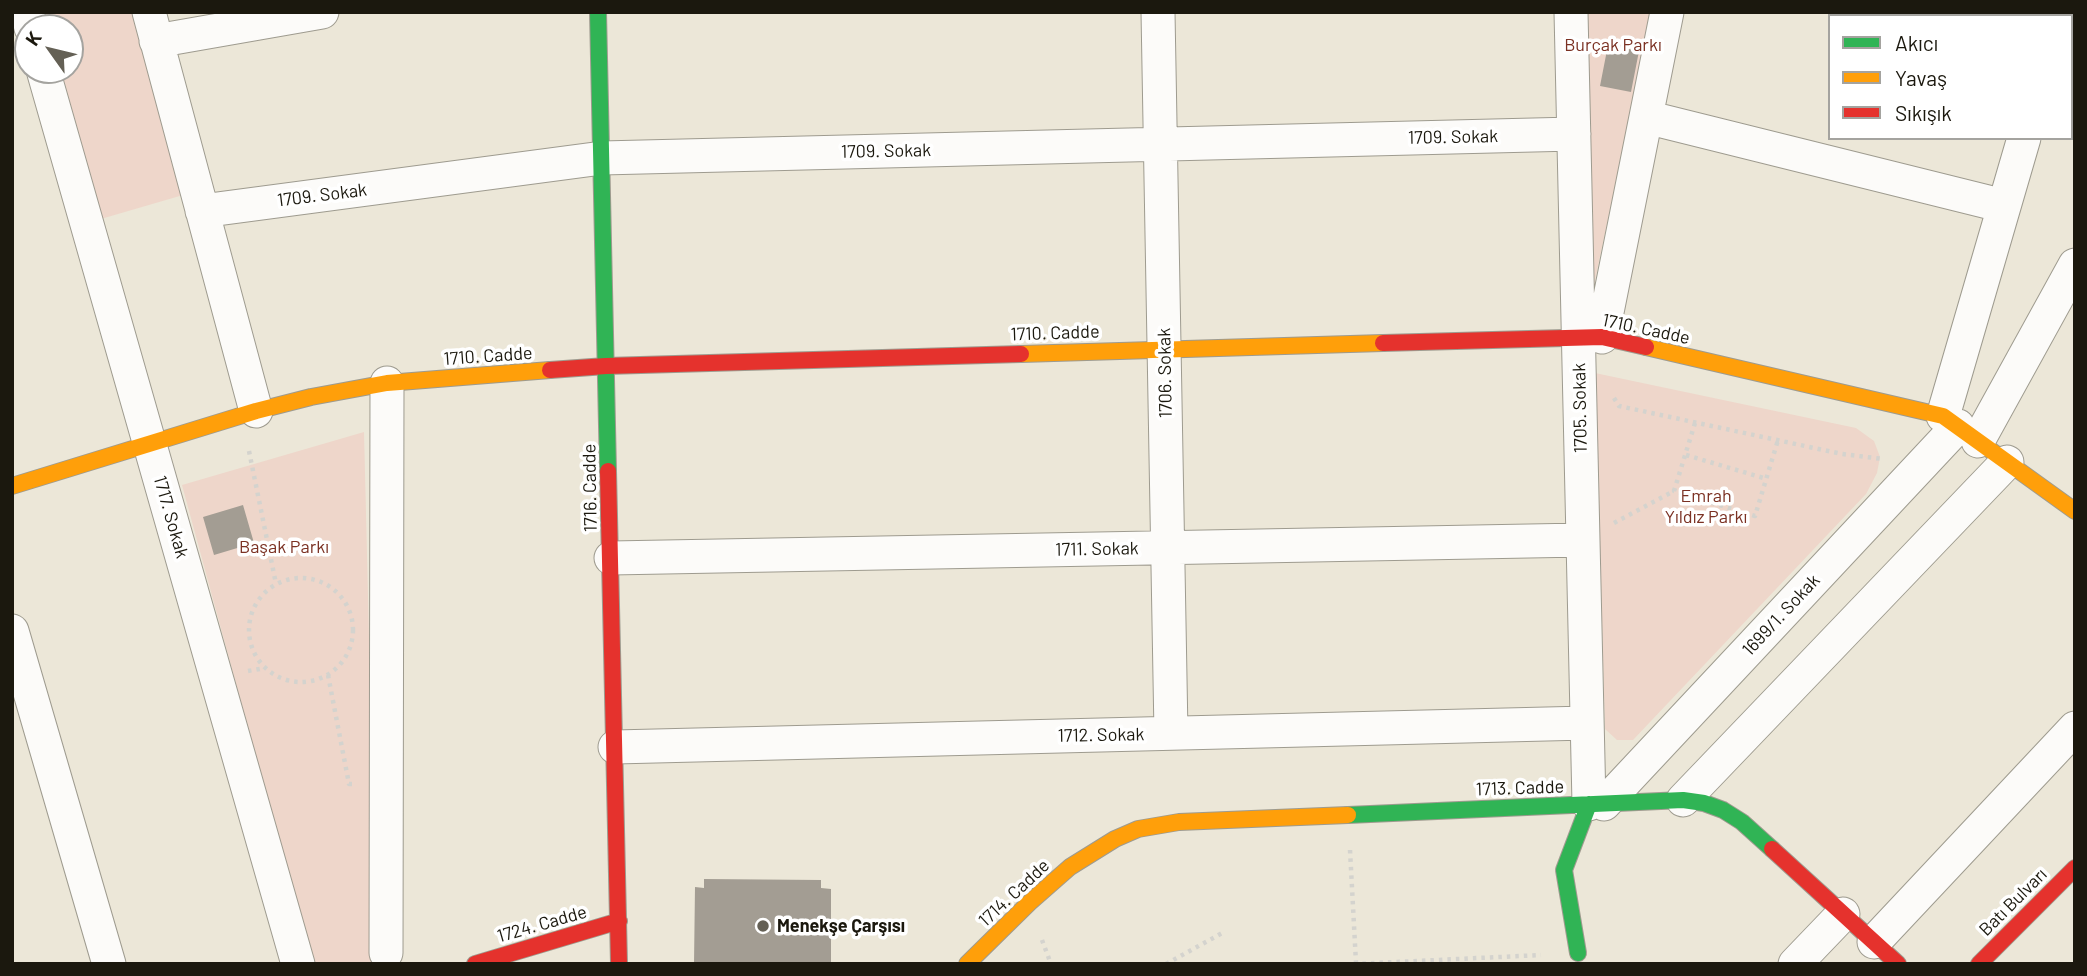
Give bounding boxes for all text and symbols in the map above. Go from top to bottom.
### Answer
north arrow [14,14,84,84]
legend [1828,14,2073,140]
text: K [20,27,46,49]
text: Akıcı [1895,30,1938,55]
park label: Burçak Parkı [1564,34,1662,56]
text: Yavaş [1895,65,1947,90]
text: Sıkışık [1895,100,1952,125]
street label: 1709. Sokak [1408,125,1498,149]
street label: 1709. Sokak [841,139,931,163]
street label: 1709. Sokak [276,179,368,211]
street label: 1710. Cadde [1600,309,1692,349]
street label: 1710. Cadde [1010,321,1100,345]
street label: 1706. Sokak [1153,328,1177,418]
street label: 1710. Cadde [443,342,533,370]
street label: 1705. Sokak [1568,363,1592,453]
street label: 1716. Cadde [578,444,602,532]
street label: 1717. Sokak [149,473,193,561]
park label: Emrah Yıldız Parkı [1665,485,1747,528]
park label: Başak Parkı [239,536,329,558]
street label: 1711. Sokak [1055,537,1139,561]
street label: 1699/1. Sokak [1738,570,1824,660]
street label: 1712. Sokak [1057,723,1145,747]
street label: 1713. Cadde [1476,776,1564,800]
street label: 1714. Cadde [974,855,1054,931]
street label: Batı Bulvarı [1975,864,2051,940]
street label: 1724. Cadde [495,901,589,947]
place label: Menekşe Çarşısı [777,915,905,937]
marker: Menekşe Çarşısı [755,918,771,934]

